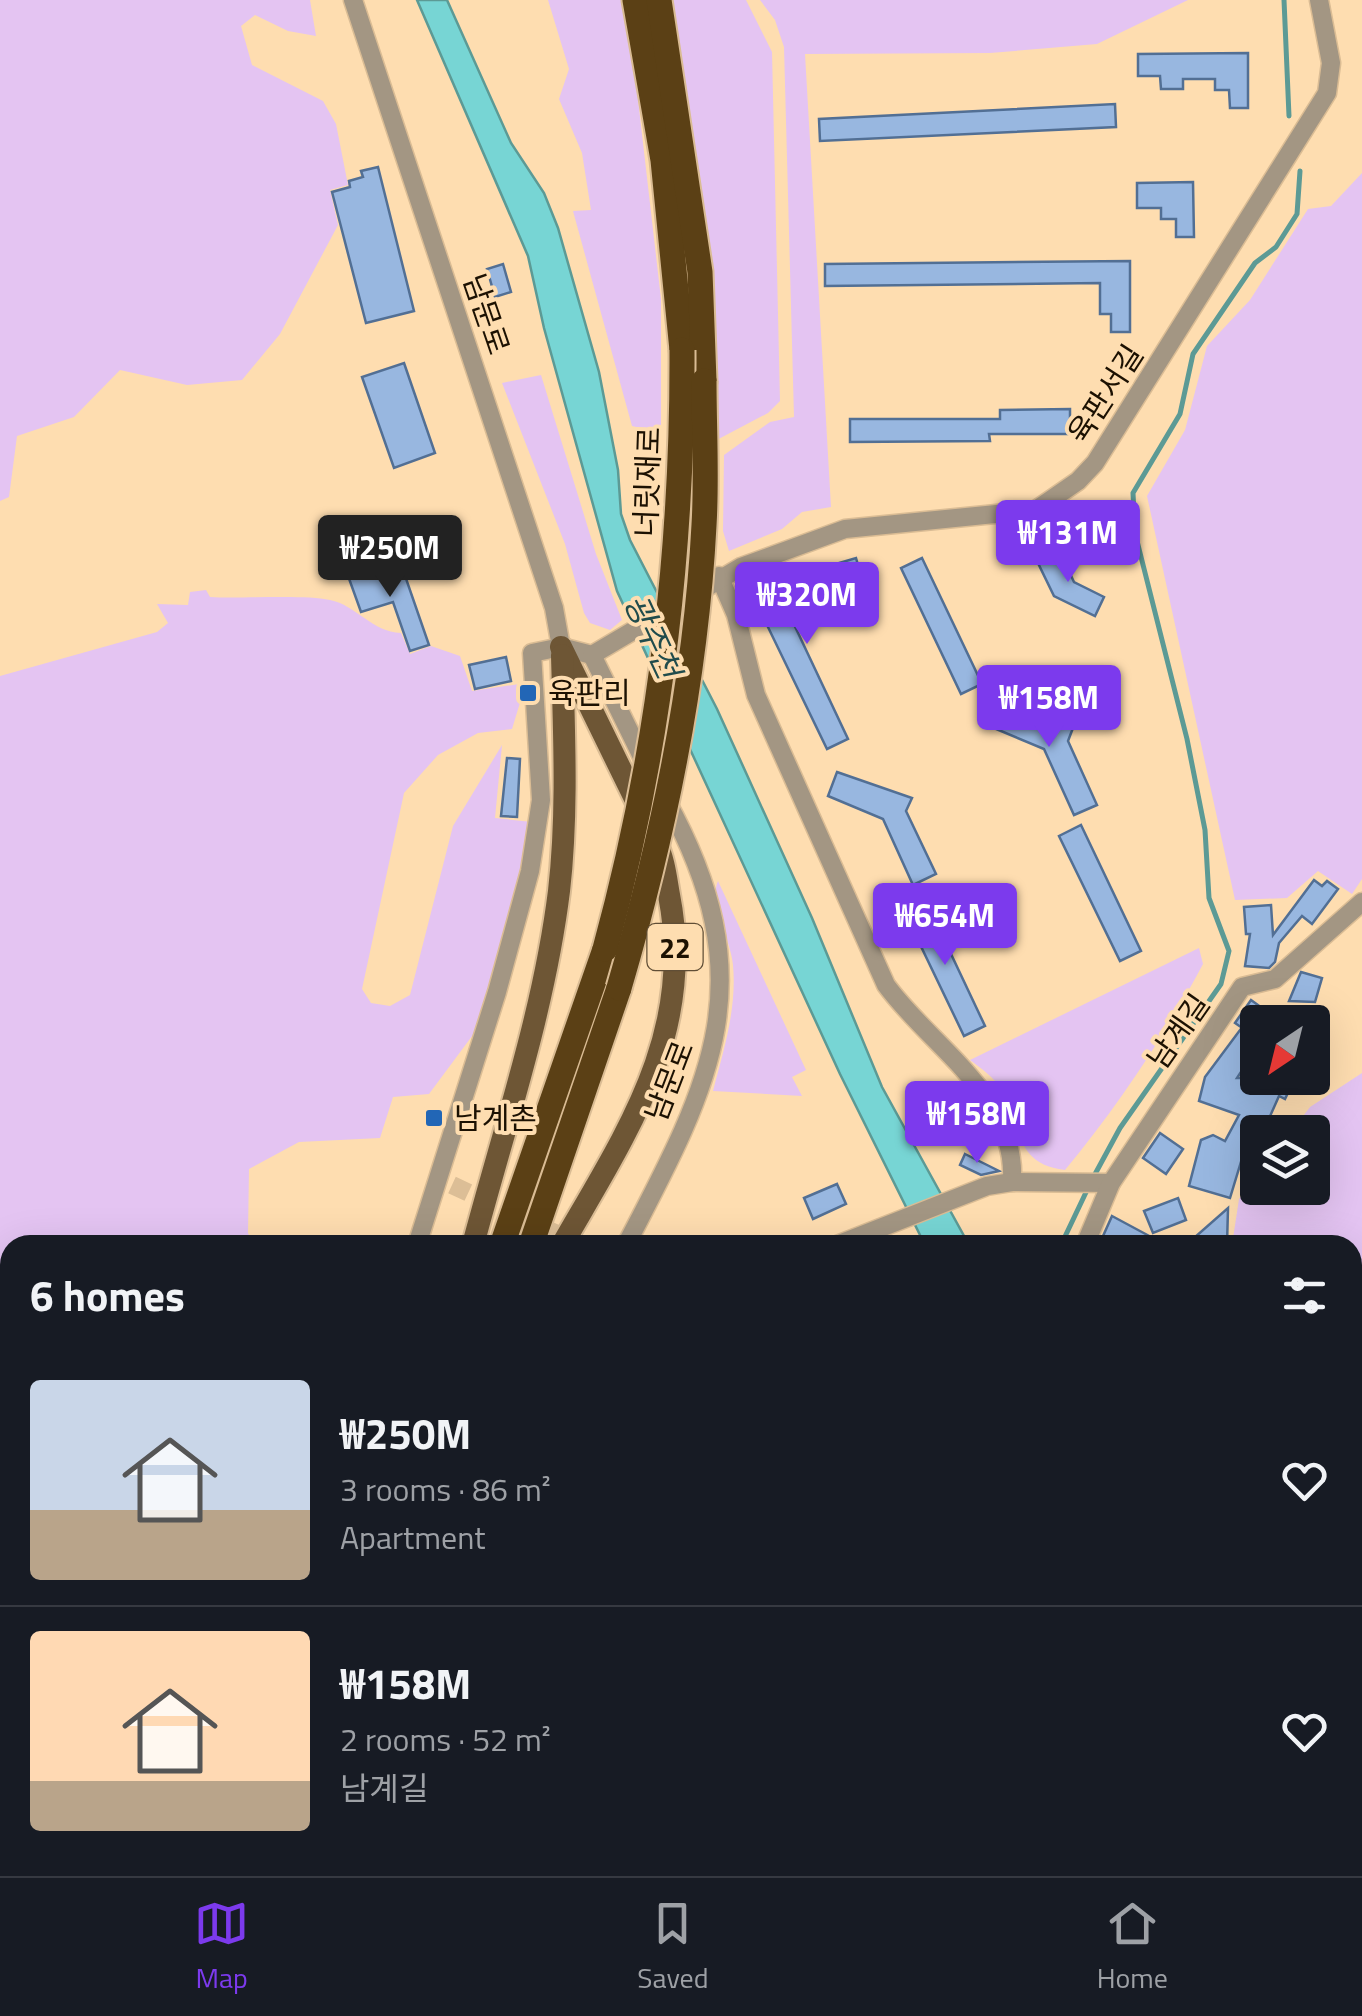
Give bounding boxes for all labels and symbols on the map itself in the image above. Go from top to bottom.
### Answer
street label: 남문로 [452,267,522,361]
street label: 육판서길 [1056,335,1154,453]
street label: 너릿재로 [622,426,672,538]
pin: ₩131M [998,500,1138,585]
pin: ₩250M [320,515,460,600]
pin: ₩320M [737,562,877,647]
water label: 광주천 [613,586,695,689]
pin: ₩158M [979,665,1119,750]
place label: 육판리 [548,670,631,716]
marker: 육판리 [517,682,539,704]
pin: ₩654M [875,883,1015,968]
road number: 22 [648,924,702,970]
street label: 남계길 [1135,984,1221,1078]
north arrow [1240,1005,1330,1095]
street label: 남문로 [633,1034,705,1128]
pin: ₩158M [907,1081,1047,1166]
place label: 남계촌 [454,1095,537,1141]
marker: 남계촌 [423,1107,445,1129]

